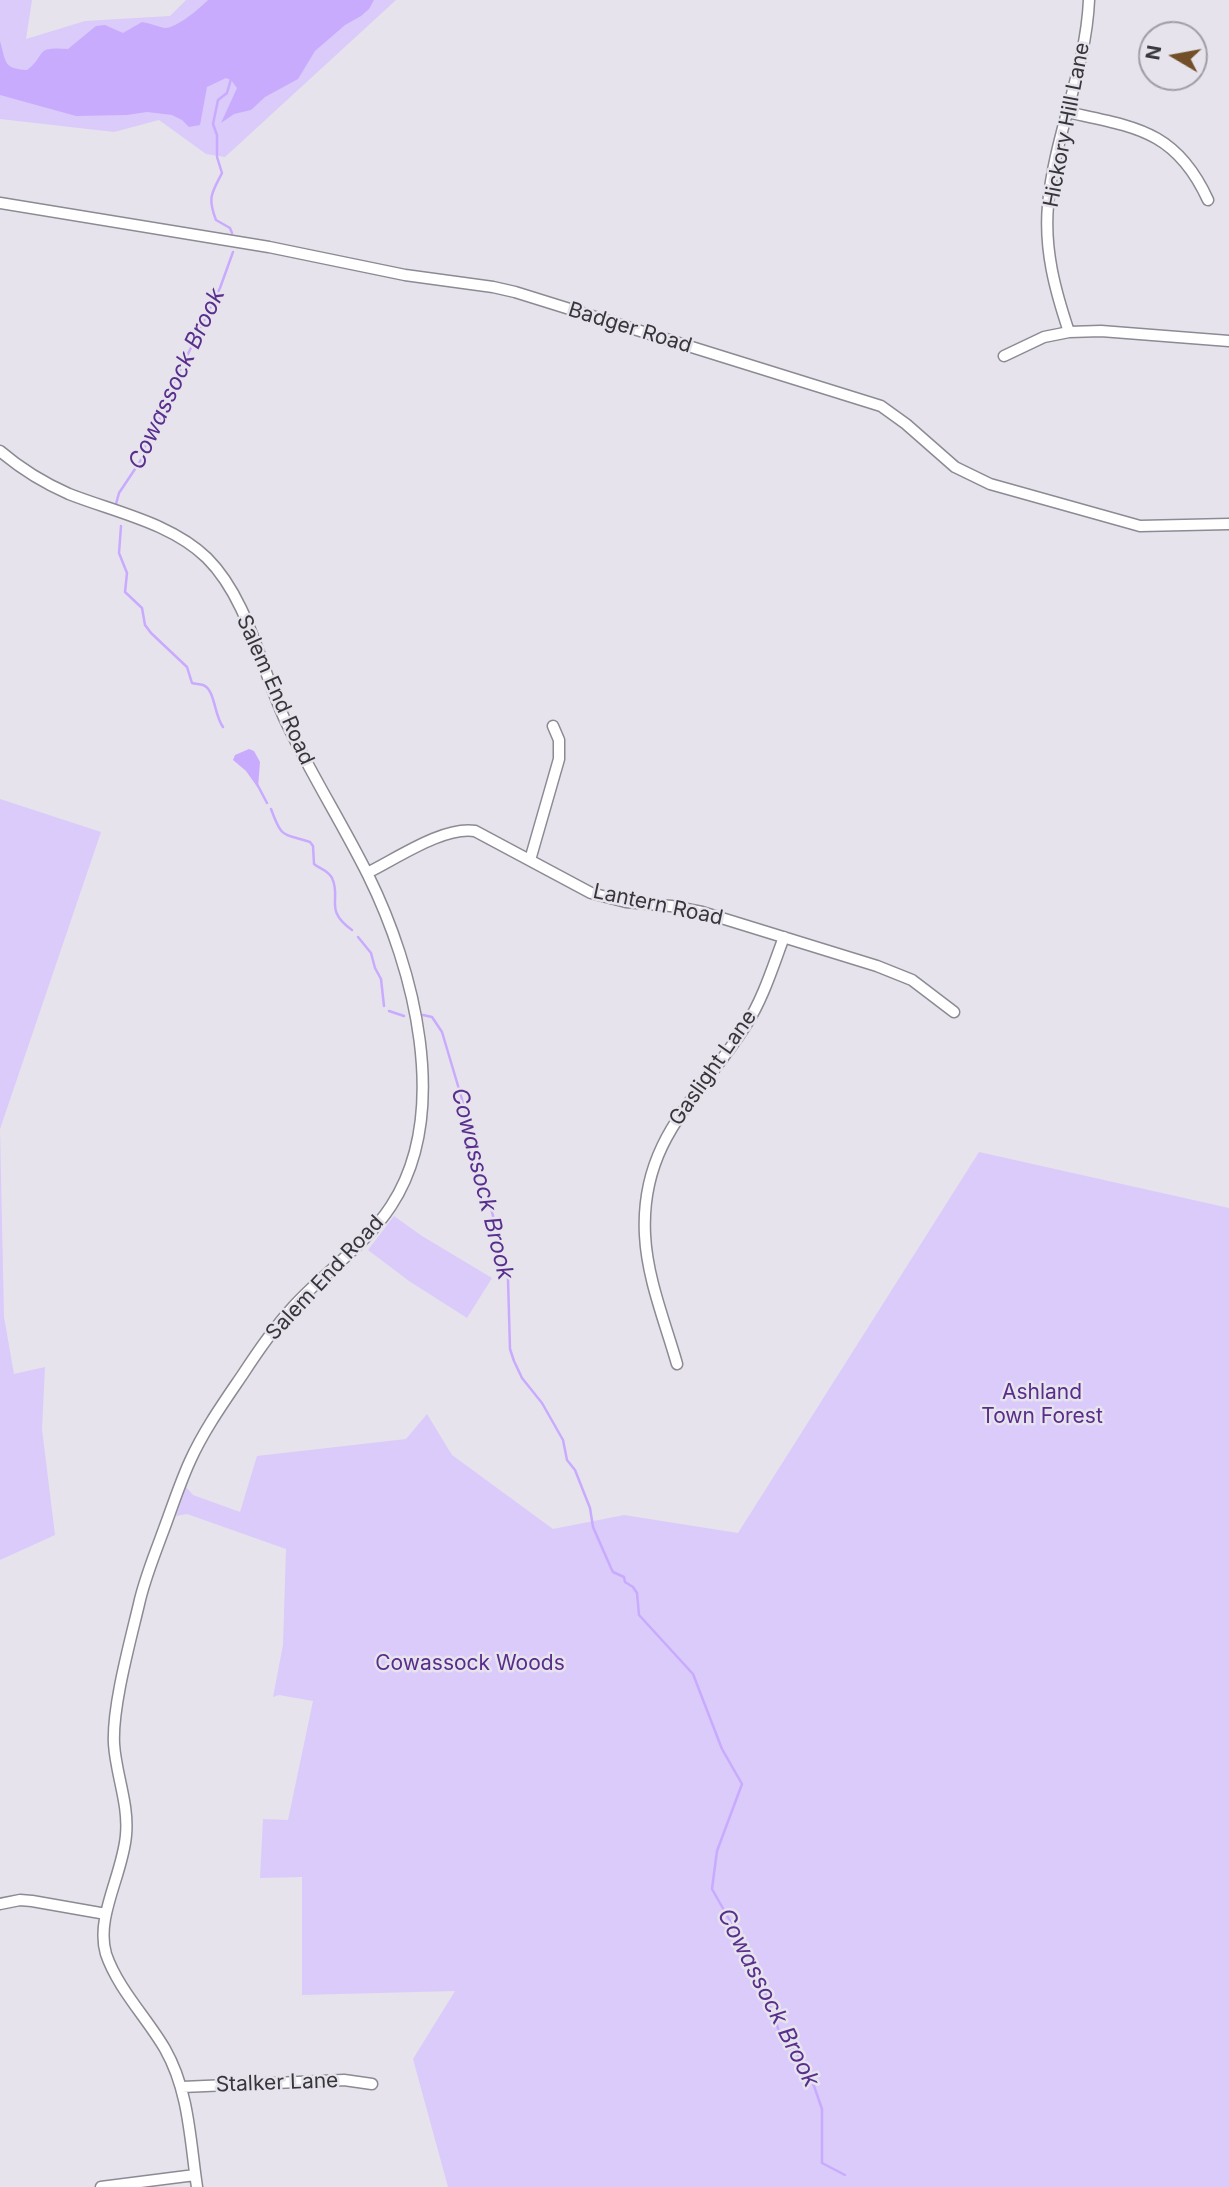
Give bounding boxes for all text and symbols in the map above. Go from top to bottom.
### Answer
north arrow [1138,21,1208,91]
street label: Hickory Hill Lane [1039,40,1095,210]
text: N [1141,43,1166,62]
water label: Cowassock Brook [123,284,231,474]
street label: Badger Road [565,297,695,359]
street label: Salem End Road [231,611,319,769]
street label: Lantern Road [591,879,725,931]
street label: Gaslight Lane [664,1005,762,1131]
water label: Cowassock Brook [445,1085,519,1283]
street label: Salem End Road [261,1210,389,1346]
park label: Ashland Town Forest [981,1380,1103,1430]
park label: Cowassock Woods [375,1651,565,1677]
water label: Cowassock Brook [711,1904,825,2092]
street label: Stalker Lane [215,2068,339,2098]

